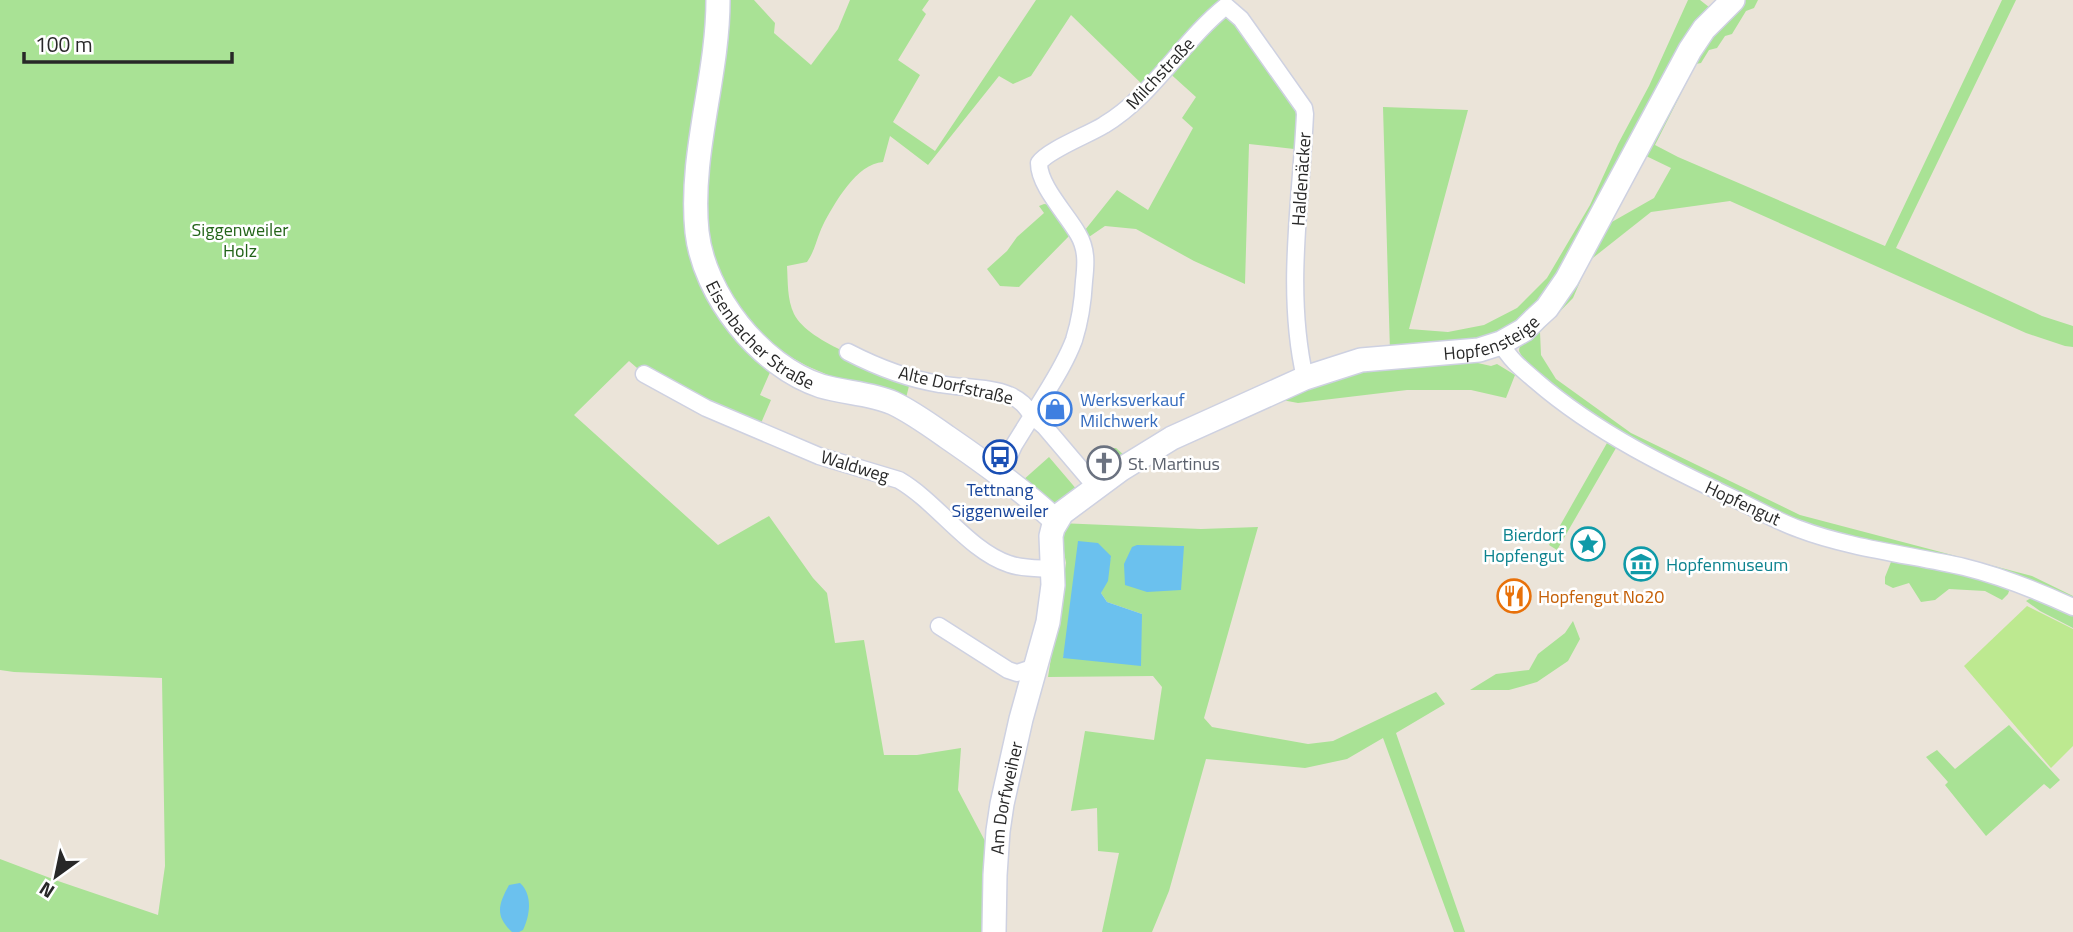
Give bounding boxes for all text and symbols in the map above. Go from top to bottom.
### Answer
scale bar [24,21,233,65]
text: 100 m [35,28,92,60]
street label: Milchstraße [1119,31,1201,115]
street label: Haldenäcker [1284,131,1318,227]
park label: Siggenweiler Holz [191,216,289,264]
street label: Eisenbacher Straße [699,276,819,396]
street label: Hopfensteige [1442,309,1545,366]
street label: Alte Dorfstraße [896,359,1016,411]
place label: Werksverkauf Milchwerk [1080,386,1185,434]
shop icon: Werksverkauf Milchwerk [1036,390,1074,428]
bus stop icon: Tettnang Siggenweiler [981,438,1019,476]
street label: Waldweg [817,443,893,489]
church icon: St. Martinus [1085,444,1123,482]
place label: St. Martinus [1128,450,1220,477]
street label: Hopfengut [1701,474,1786,533]
place label: Tettnang Siggenweiler [951,476,1049,524]
place label: Bierdorf Hopfengut [1483,521,1565,569]
place icon: Bierdorf Hopfengut [1569,525,1607,563]
museum icon: Hopfenmuseum [1622,545,1660,583]
place label: Hopfenmuseum [1666,551,1788,578]
restaurant icon: Hopfengut No20 [1495,577,1533,615]
place label: Hopfengut No20 [1538,583,1664,610]
street label: Am Dorfweiher [983,739,1029,855]
north arrow [21,841,91,911]
text: N [33,875,60,906]

